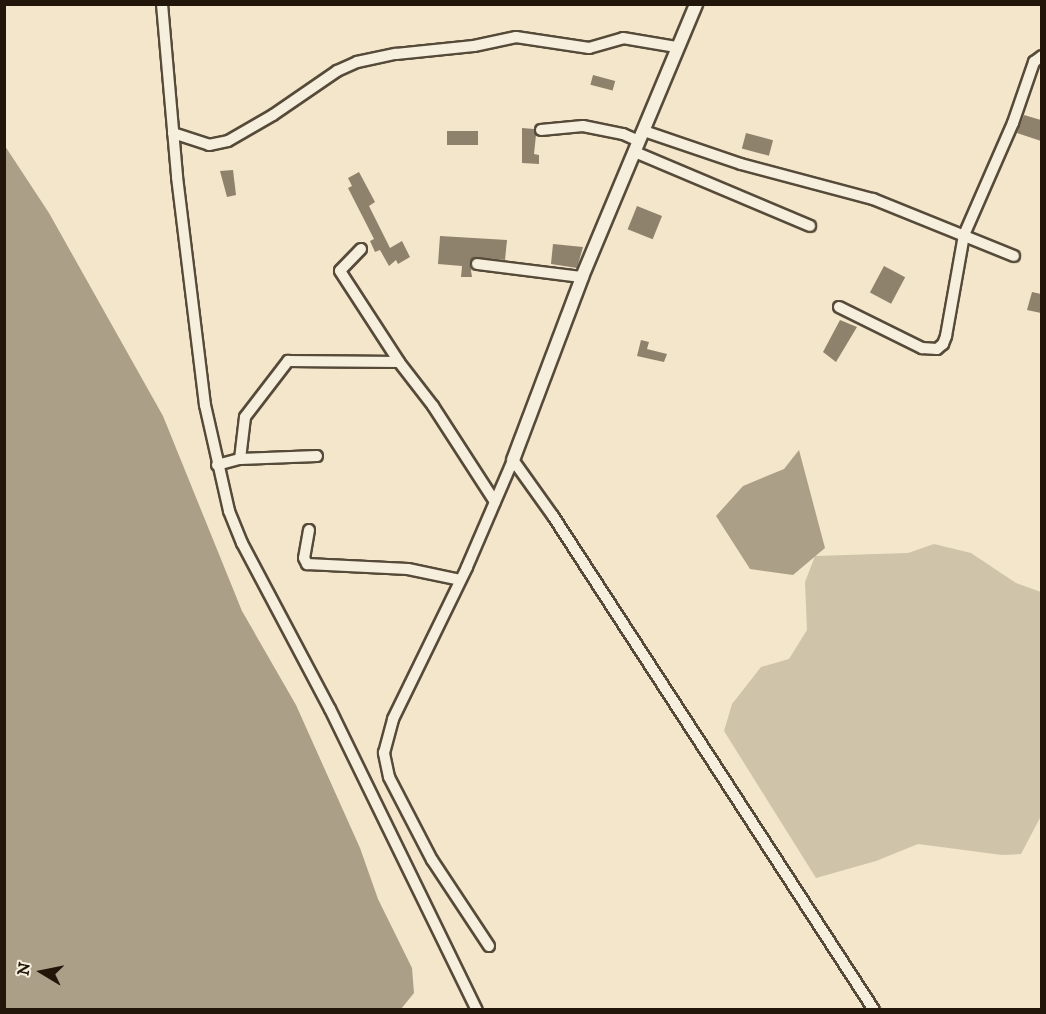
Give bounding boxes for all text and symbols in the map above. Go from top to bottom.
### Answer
north arrow [12,942,72,1002]
text: N [13,961,35,977]

